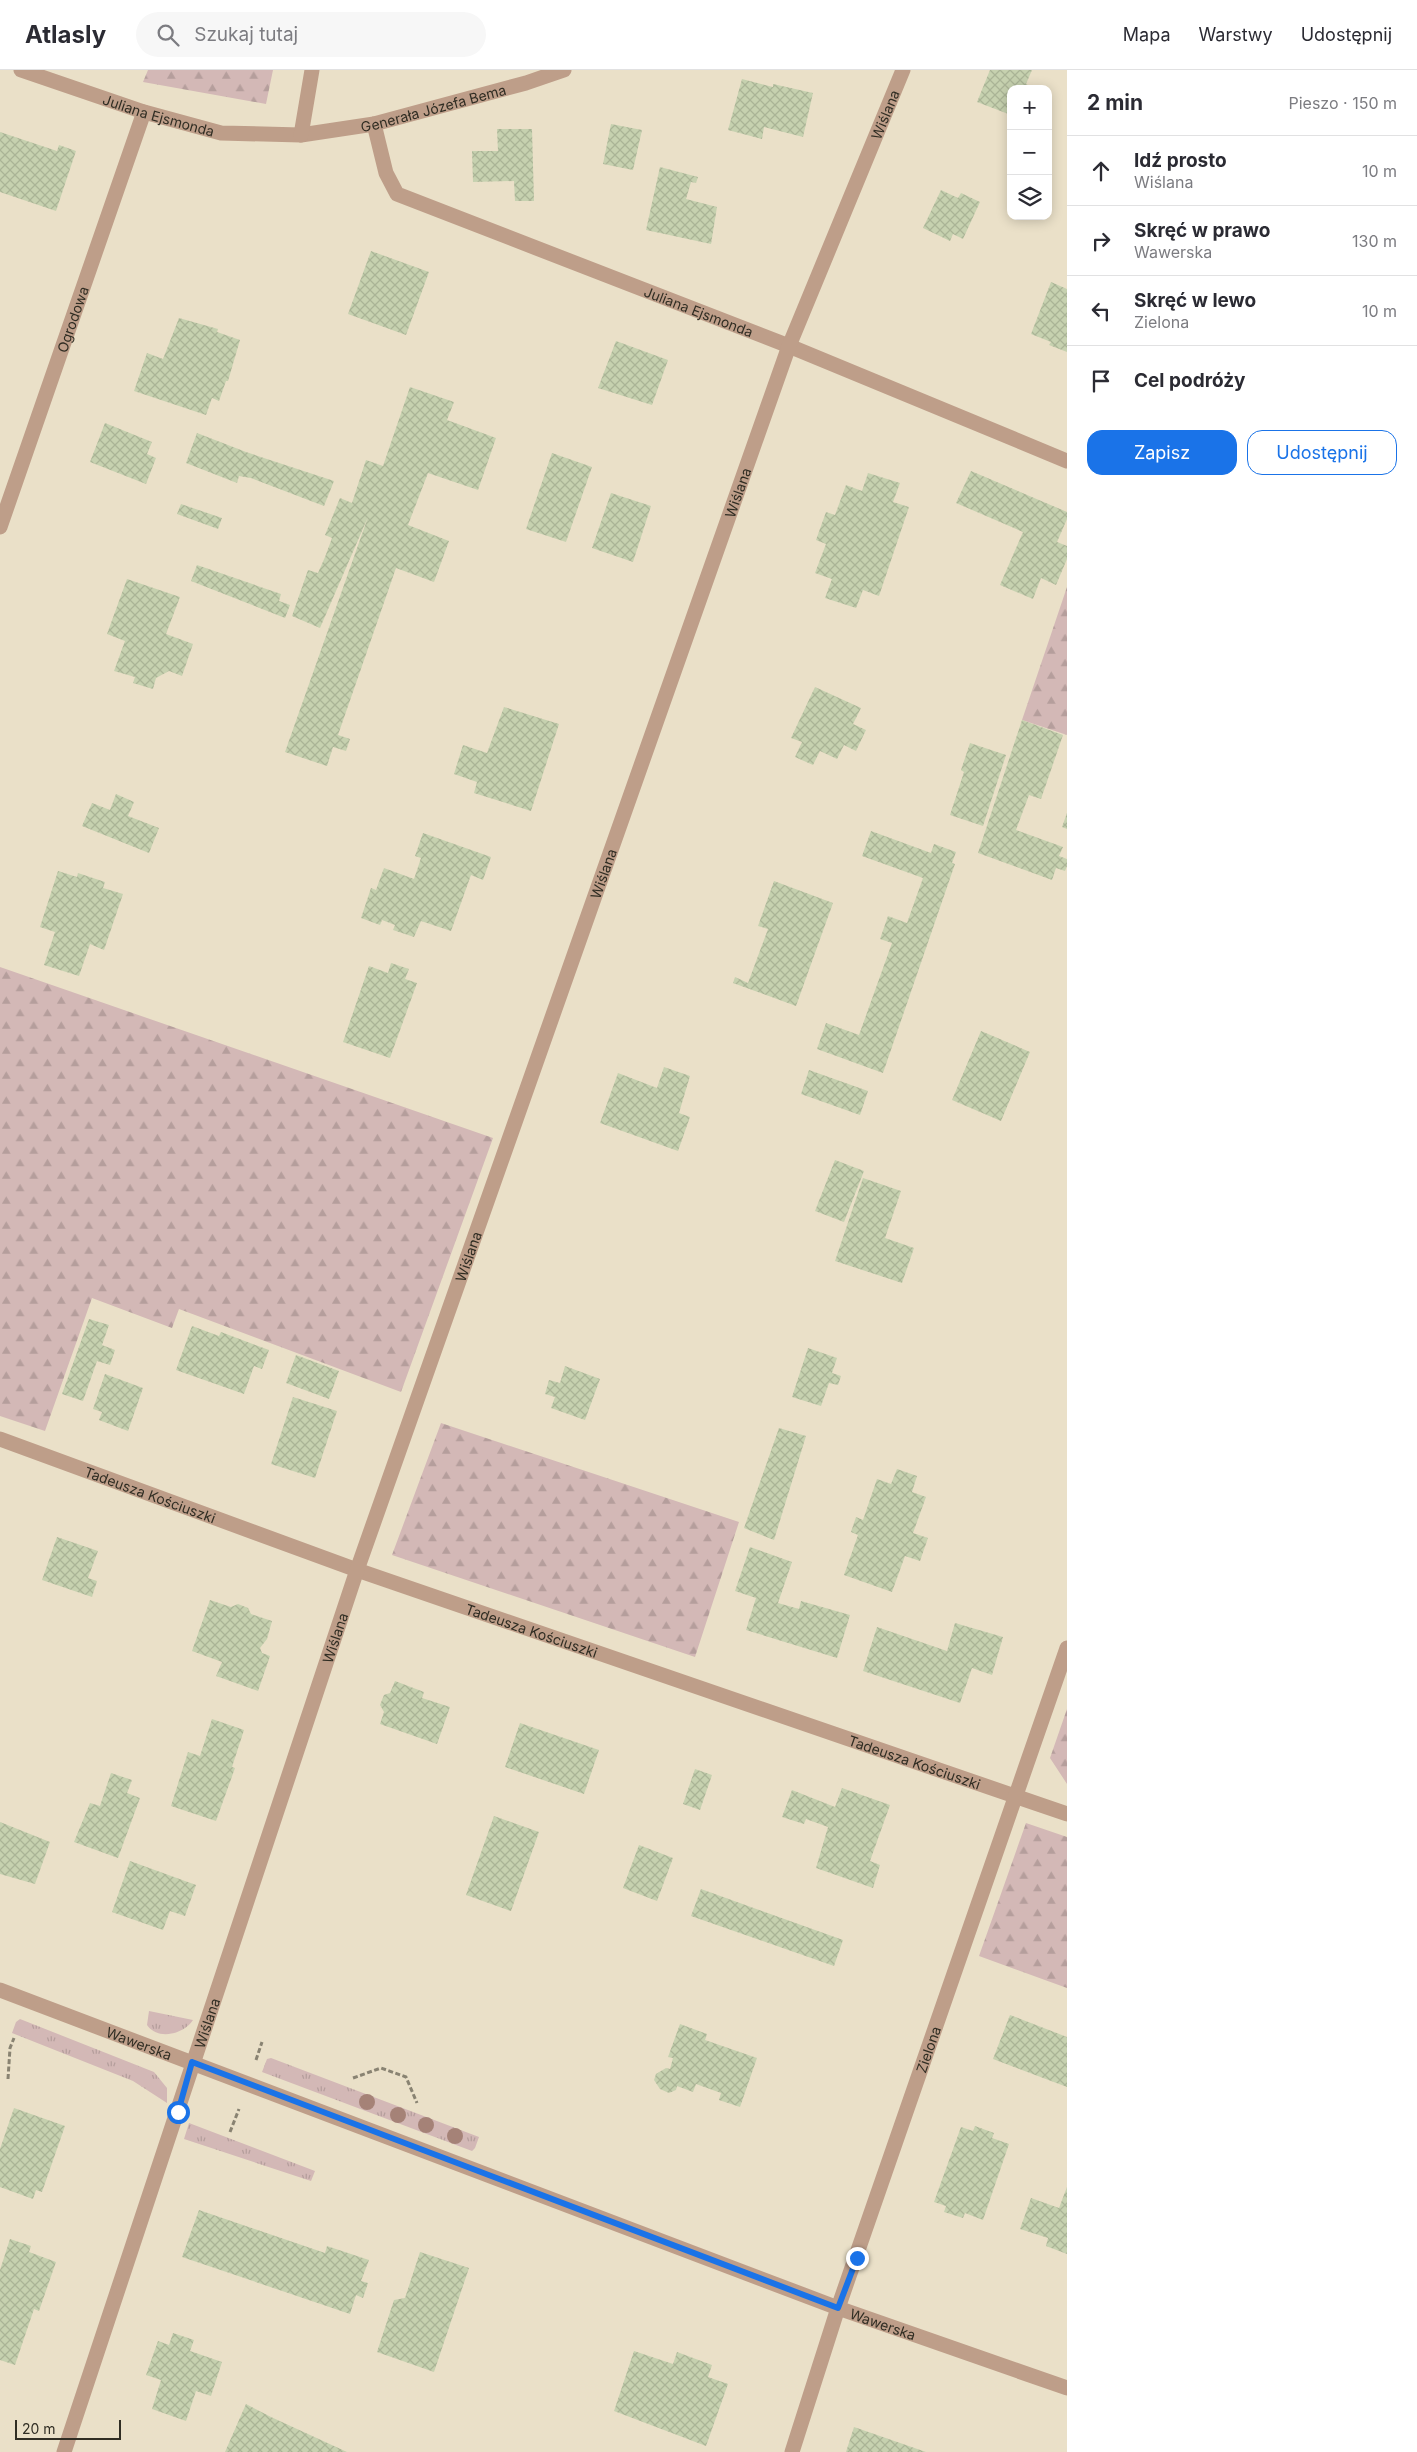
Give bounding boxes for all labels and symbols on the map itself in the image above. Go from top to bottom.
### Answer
street label: Generała Józefa Bema [359,80,508,134]
street label: Wiślana [867,87,902,142]
street label: Juliana Ejsmonda [101,90,217,139]
street label: Juliana Ejsmonda [642,282,756,340]
street label: Ogrodowa [53,284,91,354]
street label: Wiślana [721,465,754,520]
street label: Wiślana [586,846,619,901]
street label: Wiślana [451,1229,484,1284]
street label: Tadeusza Kościuszki [82,1462,218,1526]
street label: Tadeusza Kościuszki [463,1600,600,1661]
street label: Wiślana [318,1610,351,1665]
street label: Tadeusza Kościuszki [847,1731,983,1792]
street label: Wiślana [190,1996,223,2050]
street label: Wawerska [104,2023,174,2063]
street label: Zielona [912,2024,944,2075]
route start [167,2101,190,2124]
route end [846,2247,869,2270]
street label: Wawerska [848,2304,918,2343]
scale bar [15,2417,121,2440]

